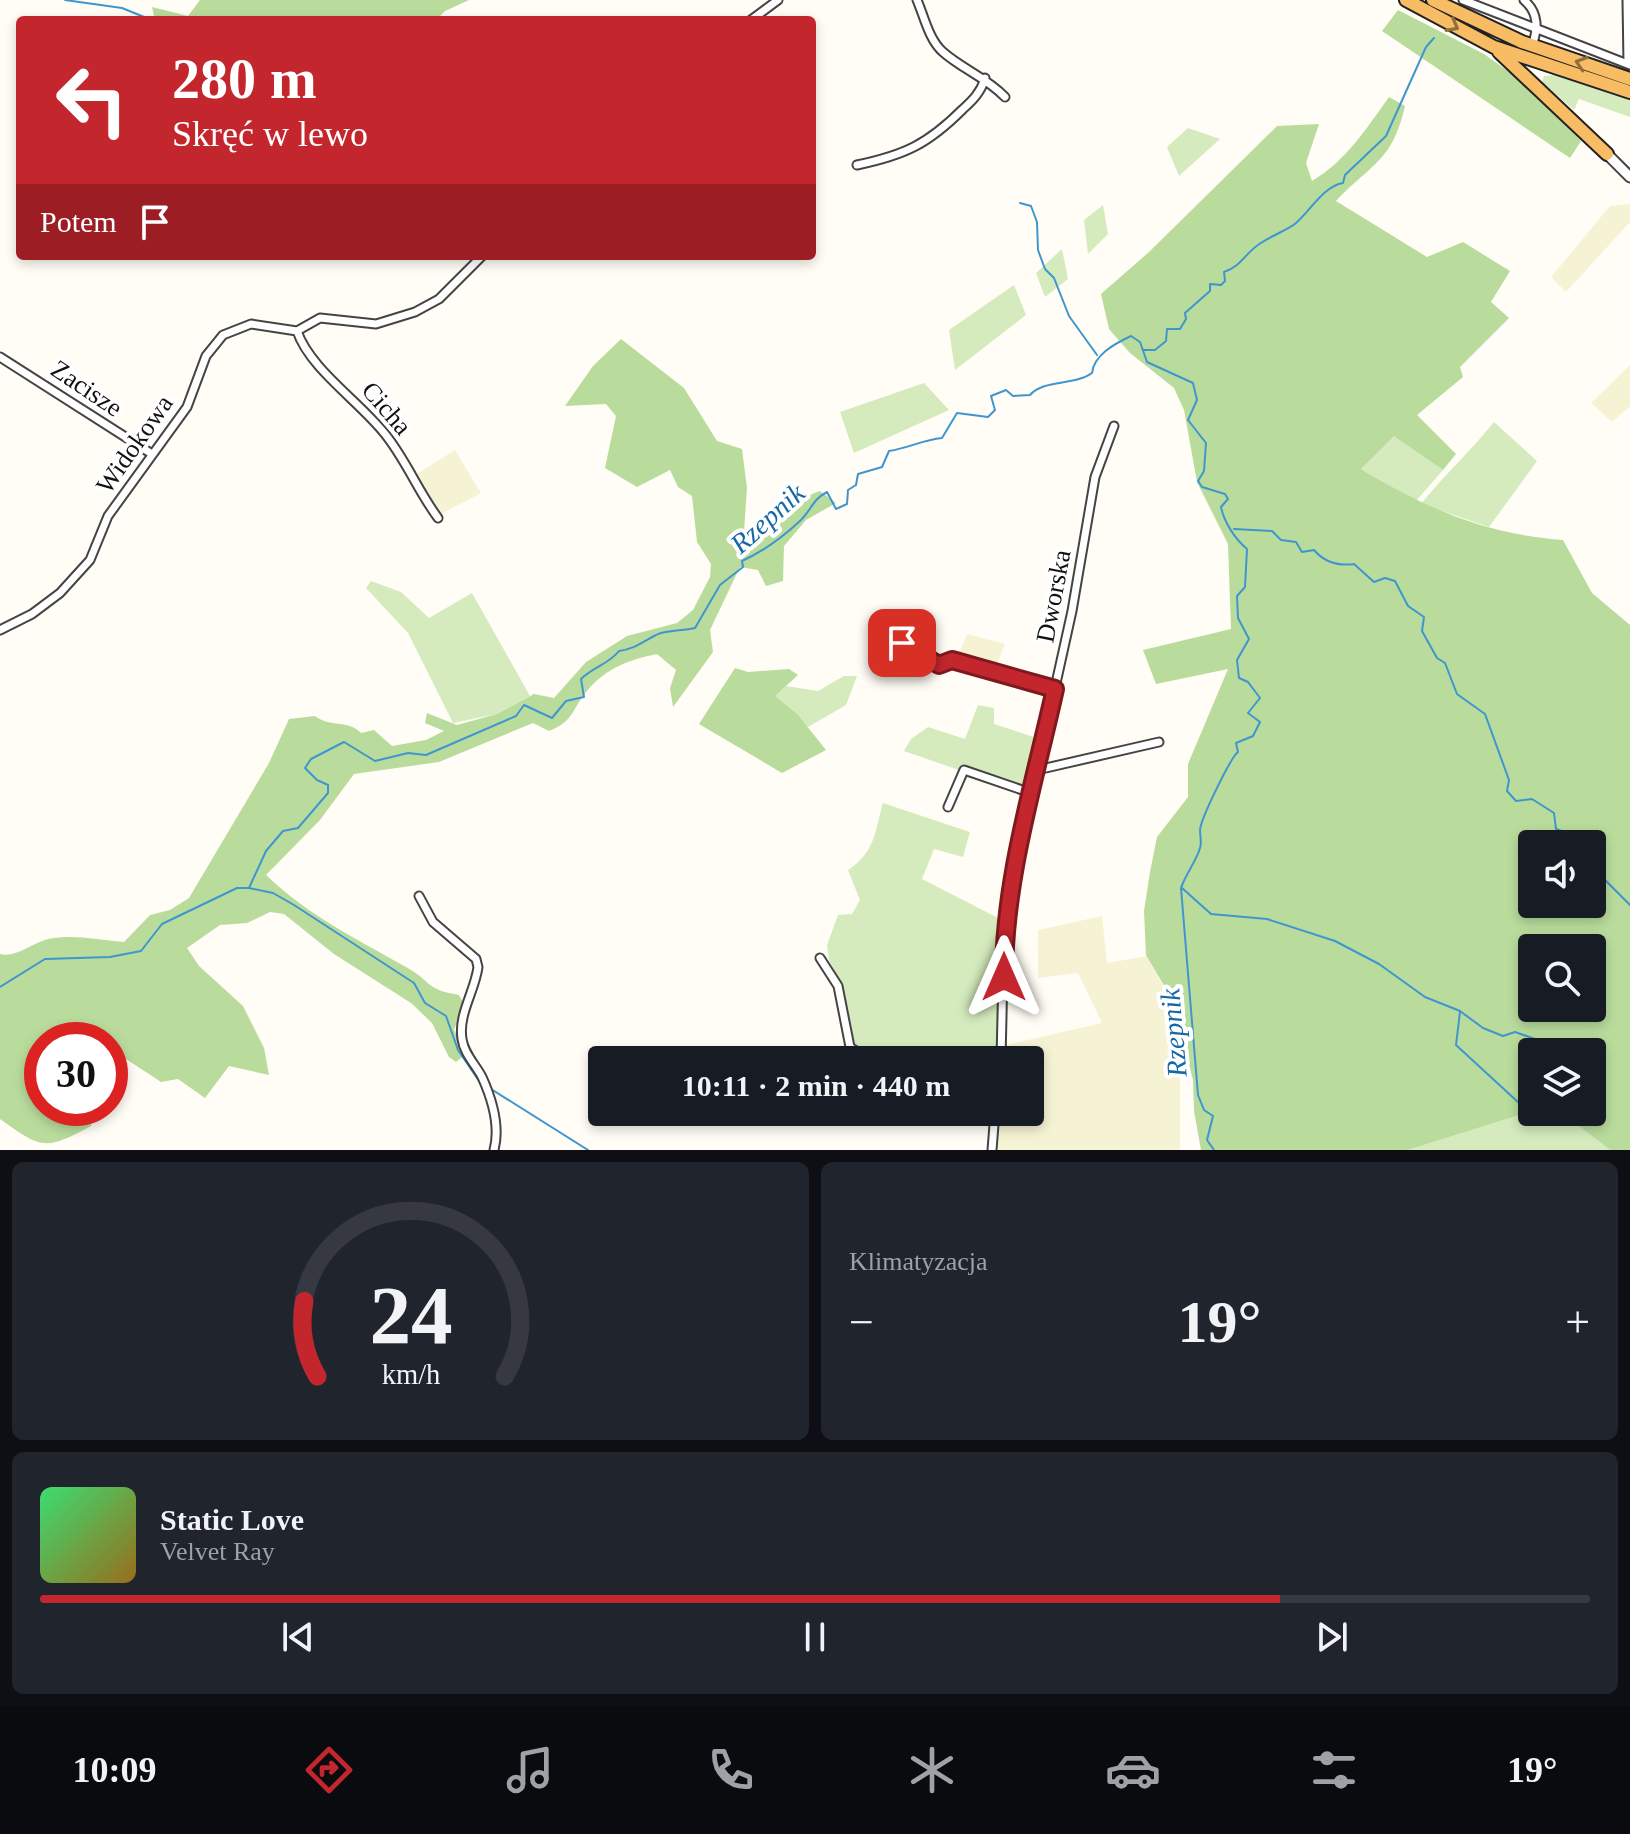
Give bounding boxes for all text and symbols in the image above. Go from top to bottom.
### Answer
one-way arrow [1444,16,1459,32]
icon: left [40,48,144,152]
text: 280 m [172,48,317,110]
one-way arrow [1575,57,1589,73]
text: Skręć w lewo [172,114,368,154]
icon: arrive [133,200,177,244]
text: Potem [40,205,117,238]
street label: Zacisze [46,354,128,423]
street label: Cicha [356,376,418,441]
street label: Widokowa [90,389,179,499]
water label: Rzepnik [723,477,811,560]
street label: Dworska [1030,547,1077,645]
pin [868,609,936,677]
icon: arrive [880,621,924,665]
map controls [1518,830,1606,1126]
button: sound [1518,830,1606,918]
button: search [1518,934,1606,1022]
position arrow [962,935,1046,1019]
water label: Rzepnik [1154,987,1193,1079]
speed limit sign: 30 [24,1022,128,1126]
button: layers [1518,1038,1606,1126]
text: 10:11 · 2 min · 440 m [682,1069,950,1102]
text: Klimatyzacja [849,1247,988,1276]
text: 24 [369,1269,452,1361]
text: 19° [1178,1289,1262,1355]
text: − [849,1298,874,1347]
text: + [1565,1298,1590,1347]
text: km/h [381,1359,440,1390]
text: Static Love [160,1503,304,1536]
text: Velvet Ray [160,1537,275,1566]
icon: previous [276,1615,320,1659]
icon: pause [793,1615,837,1659]
icon: next [1310,1615,1354,1659]
icon: directions [301,1742,357,1798]
icon: music [502,1742,558,1798]
icon: phone [703,1742,759,1798]
icon: climate [904,1742,960,1798]
icon: car [1105,1742,1161,1798]
icon: filters [1306,1742,1362,1798]
text: 10:09 [72,1750,156,1790]
text: 19° [1507,1750,1557,1790]

